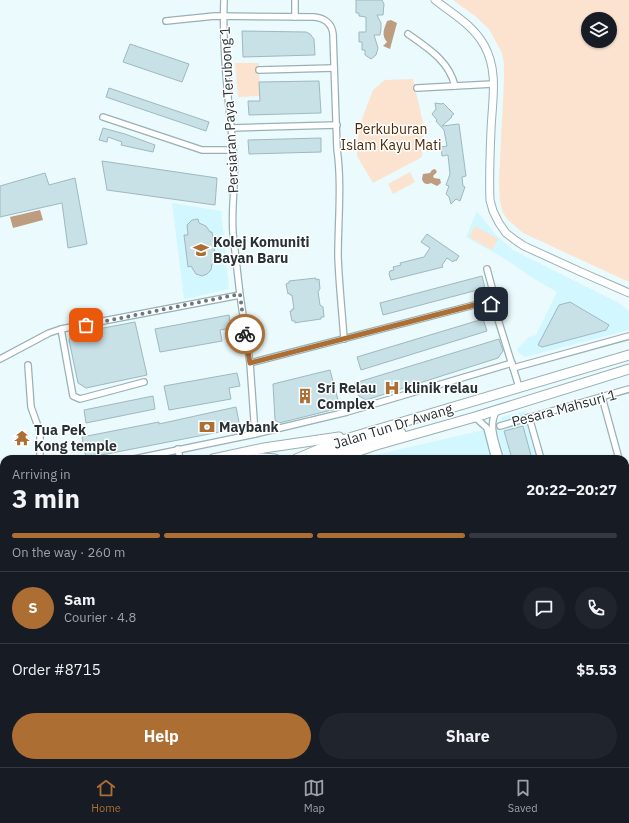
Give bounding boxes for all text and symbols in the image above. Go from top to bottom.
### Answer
map controls [581,12,617,48]
button: layers [581,12,617,48]
street label: Persiaran Paya Terubong 1 [216,26,242,194]
park label: Perkuburan Islam Kayu Mati [341,120,441,154]
place label: Kolej Komuniti Bayan Baru [213,233,310,267]
school or university icon: Kolej Komuniti Bayan Baru [192,241,210,259]
pin [474,287,508,321]
icon: home [480,293,502,315]
pin [69,308,103,342]
icon: bag [75,314,97,336]
courier [225,314,265,354]
icon: bike [234,323,256,345]
place label: Sri Relau Complex [317,379,376,413]
hospital icon: klinik relau [383,379,401,397]
place label: klinik relau [404,379,478,397]
street label: Pesara Mahsuri 1 [510,385,618,431]
building icon: Sri Relau Complex [296,387,314,405]
street label: Jalan Tun Dr Awang [331,399,455,453]
bank icon: Maybank [198,418,216,436]
place label: Maybank [219,418,280,436]
place label: Tua Pek Kong temple [34,421,117,455]
temple icon: Tua Pek Kong temple [13,429,31,447]
text: Arriving in [12,466,71,483]
text: 20:22–20:27 [526,480,617,499]
text: 3 min [12,481,80,515]
text: On the way · 260 m [12,544,125,561]
button: chat [523,587,565,629]
button: phone [575,587,617,629]
text: Sam [64,590,95,609]
text: S [28,598,38,617]
text: Courier · 4.8 [64,609,136,626]
text: Order #8715 [12,660,101,679]
text: $5.53 [576,660,617,679]
button: Help [12,713,311,759]
button: Share [319,713,617,759]
tab: Home [91,777,121,815]
tab: Map [303,777,325,815]
tab: Saved [508,777,538,815]

